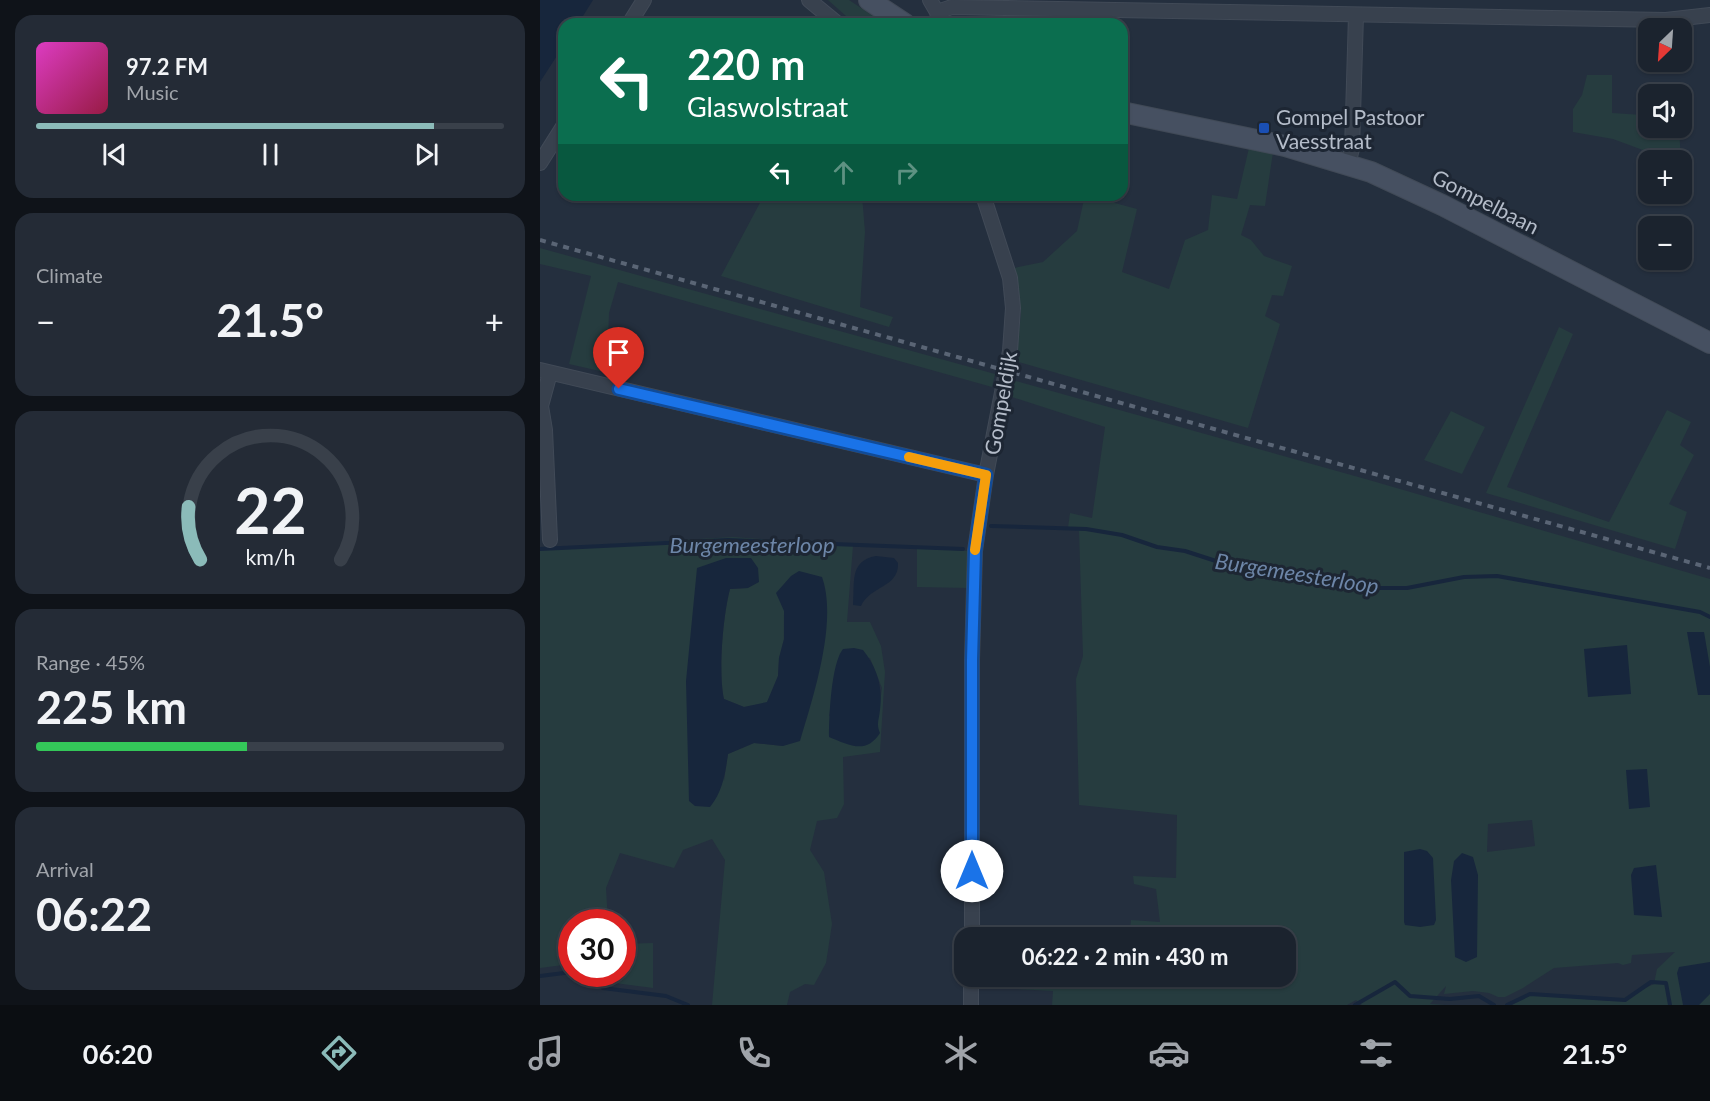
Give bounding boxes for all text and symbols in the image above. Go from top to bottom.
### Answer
north arrow [1638,18,1692,72]
map controls [1638,18,1692,270]
text: 220 m [687,39,805,89]
icon: left [588,42,666,120]
text: 97.2 FM [126,53,208,80]
text: Music [126,80,179,104]
button: sound [1638,84,1692,138]
text: Glaswolstraat [687,90,848,123]
place label: Gompel Pastoor Vaesstraat [1276,104,1425,153]
marker: Gompel Pastoor Vaesstraat [1257,121,1271,135]
icon: previous [98,138,131,171]
icon: pause [254,138,287,171]
icon: next [410,138,443,171]
button: + [1638,150,1692,204]
icon: left [764,156,797,189]
icon: ahead [827,156,860,189]
icon: right [890,156,923,189]
street label: Gompelbaan [1428,163,1544,239]
button: − [1638,216,1692,270]
text: Climate [36,263,103,287]
text: 21.5° [216,293,324,347]
text: − [36,301,55,341]
text: + [485,301,504,341]
pin [593,327,644,389]
icon: arrive [602,336,635,369]
street label: Gompeldijk [979,349,1021,457]
text: 22 [234,472,306,547]
water label: Burgemeesterloop [669,531,835,558]
text: km/h [245,544,295,570]
water label: Burgemeesterloop [1213,547,1381,599]
text: Range · 45% [36,650,145,674]
text: 225 km [36,680,187,734]
position arrow [940,839,1004,903]
text: Arrival [36,857,94,881]
text: 06:22 [36,887,152,941]
speed limit sign: 30 [558,909,636,987]
text: 06:22 · 2 min · 430 m [1022,943,1228,970]
icon: directions [318,1032,360,1074]
icon: music [525,1032,567,1074]
icon: phone [733,1032,775,1074]
icon: climate [940,1032,982,1074]
icon: car [1148,1032,1190,1074]
icon: filters [1355,1032,1397,1074]
text: 06:20 [83,1037,152,1070]
text: 21.5° [1563,1037,1627,1070]

